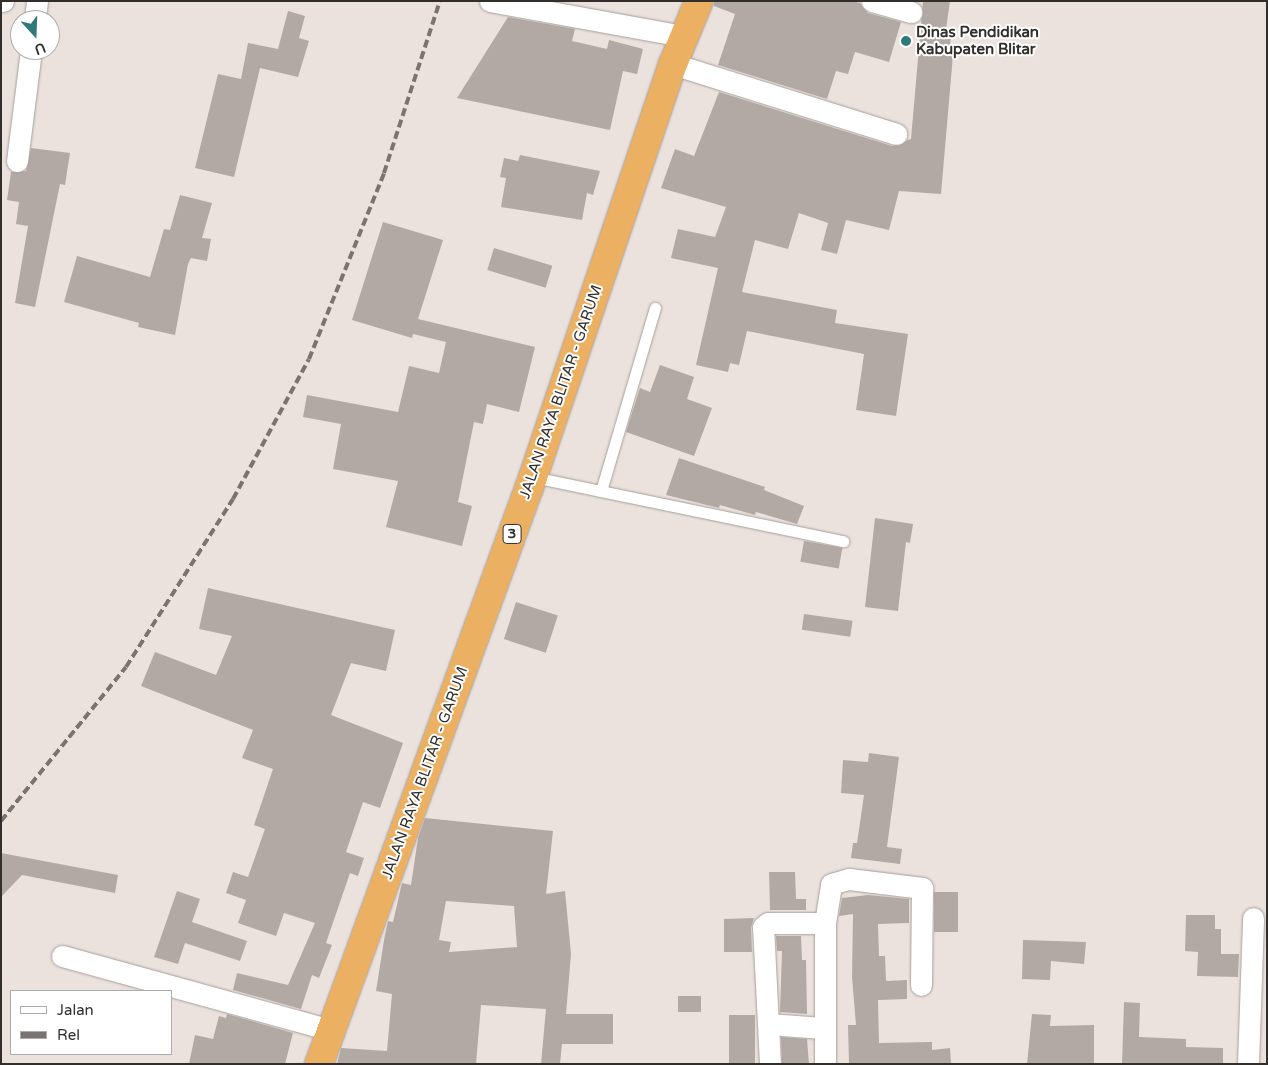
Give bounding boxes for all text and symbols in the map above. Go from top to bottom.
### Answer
north arrow [10,10,60,60]
place label: Dinas Pendidikan Kabupaten Blitar [916,23,1039,58]
marker: Dinas Pendidikan Kabupaten Blitar [900,35,912,47]
text: U [32,39,48,58]
street label: JALAN RAYA BLITAR - GARUM [516,283,606,501]
road number: 3 [502,522,522,546]
street label: JALAN RAYA BLITAR - GARUM [378,664,472,882]
legend [10,990,172,1055]
text: Jalan [57,1001,94,1019]
text: Rel [57,1026,80,1044]

